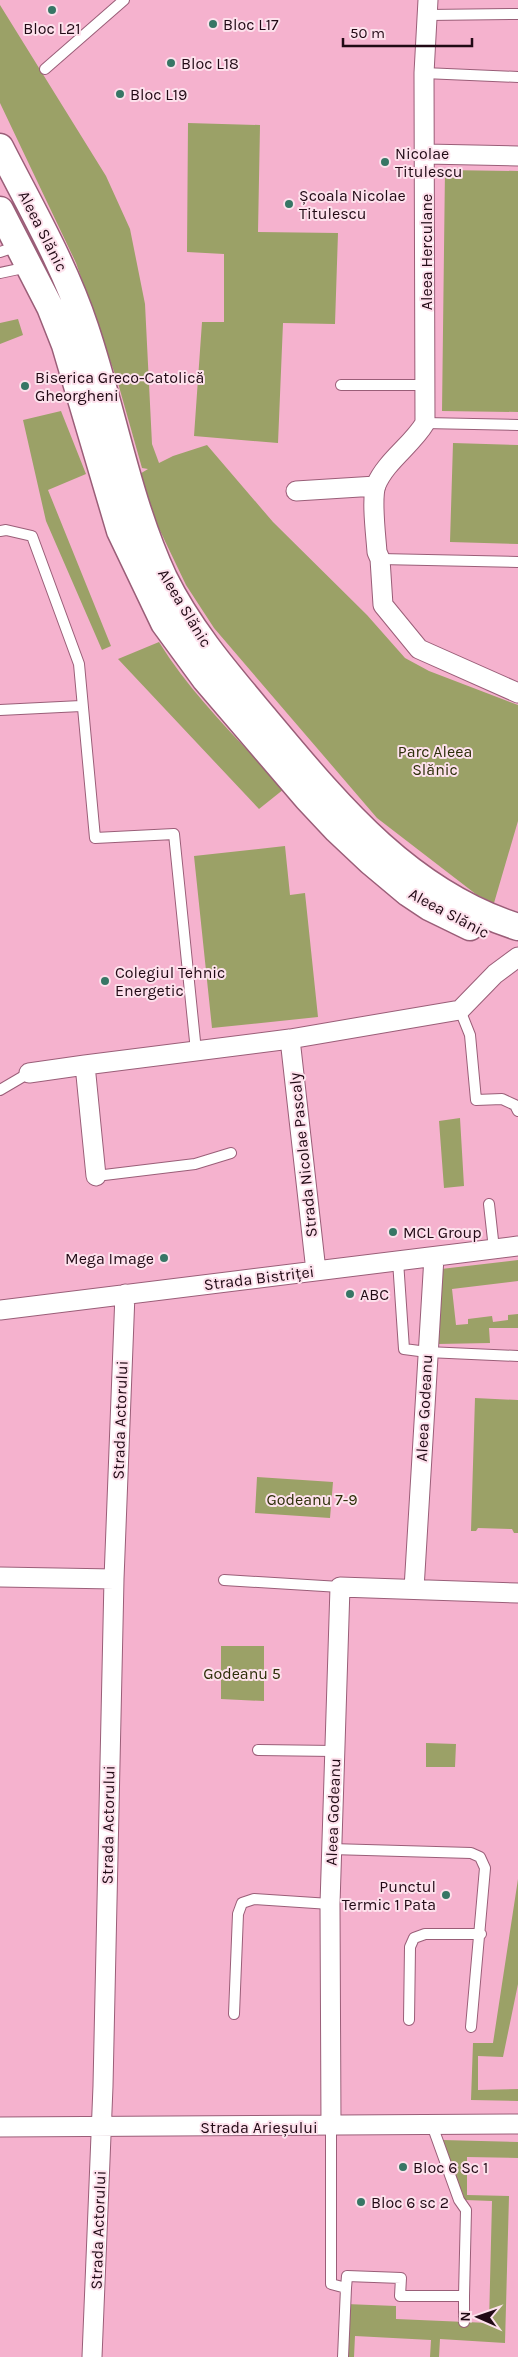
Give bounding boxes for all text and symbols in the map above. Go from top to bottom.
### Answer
marker: Bloc L21 [46,4,58,16]
place label: Bloc L17 [223,15,279,34]
scale bar [343,15,472,47]
marker: Bloc L17 [207,18,219,30]
place label: Bloc L21 [23,19,81,38]
text: 50 m [350,24,385,42]
place label: Bloc L18 [181,54,239,73]
marker: Bloc L18 [165,57,177,69]
place label: Bloc L19 [130,85,187,104]
marker: Bloc L19 [114,88,126,100]
place label: Nicolae Titulescu [395,144,463,181]
marker: Nicolae Titulescu [379,156,391,168]
place label: Școala Nicolae Titulescu [299,186,406,223]
street label: Aleea Slănic [14,187,72,275]
street label: Aleea Herculane [417,194,436,310]
marker: Școala Nicolae Titulescu [283,198,295,210]
place label: Biserica Greco-Catolică Gheorgheni [35,368,204,405]
marker: Biserica Greco-Catolică Gheorgheni [19,380,31,392]
street label: Aleea Slănic [154,565,216,651]
park label: Parc Aleea Slănic [398,742,472,779]
street label: Aleea Slănic [406,884,492,942]
place label: Colegiul Tehnic Energetic [115,963,225,1000]
marker: Colegiul Tehnic Energetic [99,975,111,987]
street label: Strada Nicolae Pascaly [285,1071,321,1238]
place label: MCL Group [403,1223,482,1242]
marker: MCL Group [387,1226,399,1238]
place label: Mega Image [65,1249,154,1268]
marker: Mega Image [158,1252,170,1264]
street label: Strada Bistriței [203,1262,315,1294]
place label: ABC [360,1285,389,1304]
marker: ABC [344,1288,356,1300]
street label: Aleea Godeanu [412,1354,436,1462]
street label: Strada Actorului [108,1360,132,1480]
park label: Godeanu 7-9 [266,1490,358,1509]
park label: Godeanu 5 [203,1664,281,1683]
street label: Aleea Godeanu [322,1758,344,1866]
street label: Strada Actorului [97,1765,119,1885]
place label: Punctul Termic 1 Pata [342,1877,436,1914]
marker: Punctul Termic 1 Pata [440,1889,452,1901]
street label: Strada Arieșului [200,2118,318,2137]
place label: Bloc 6 Sc 1 [413,2158,488,2177]
marker: Bloc 6 Sc 1 [397,2161,409,2173]
street label: Strada Actorului [86,2170,110,2290]
place label: Bloc 6 sc 2 [371,2193,449,2212]
marker: Bloc 6 sc 2 [355,2196,367,2208]
north arrow [453,2292,503,2342]
text: N [457,2311,474,2322]

